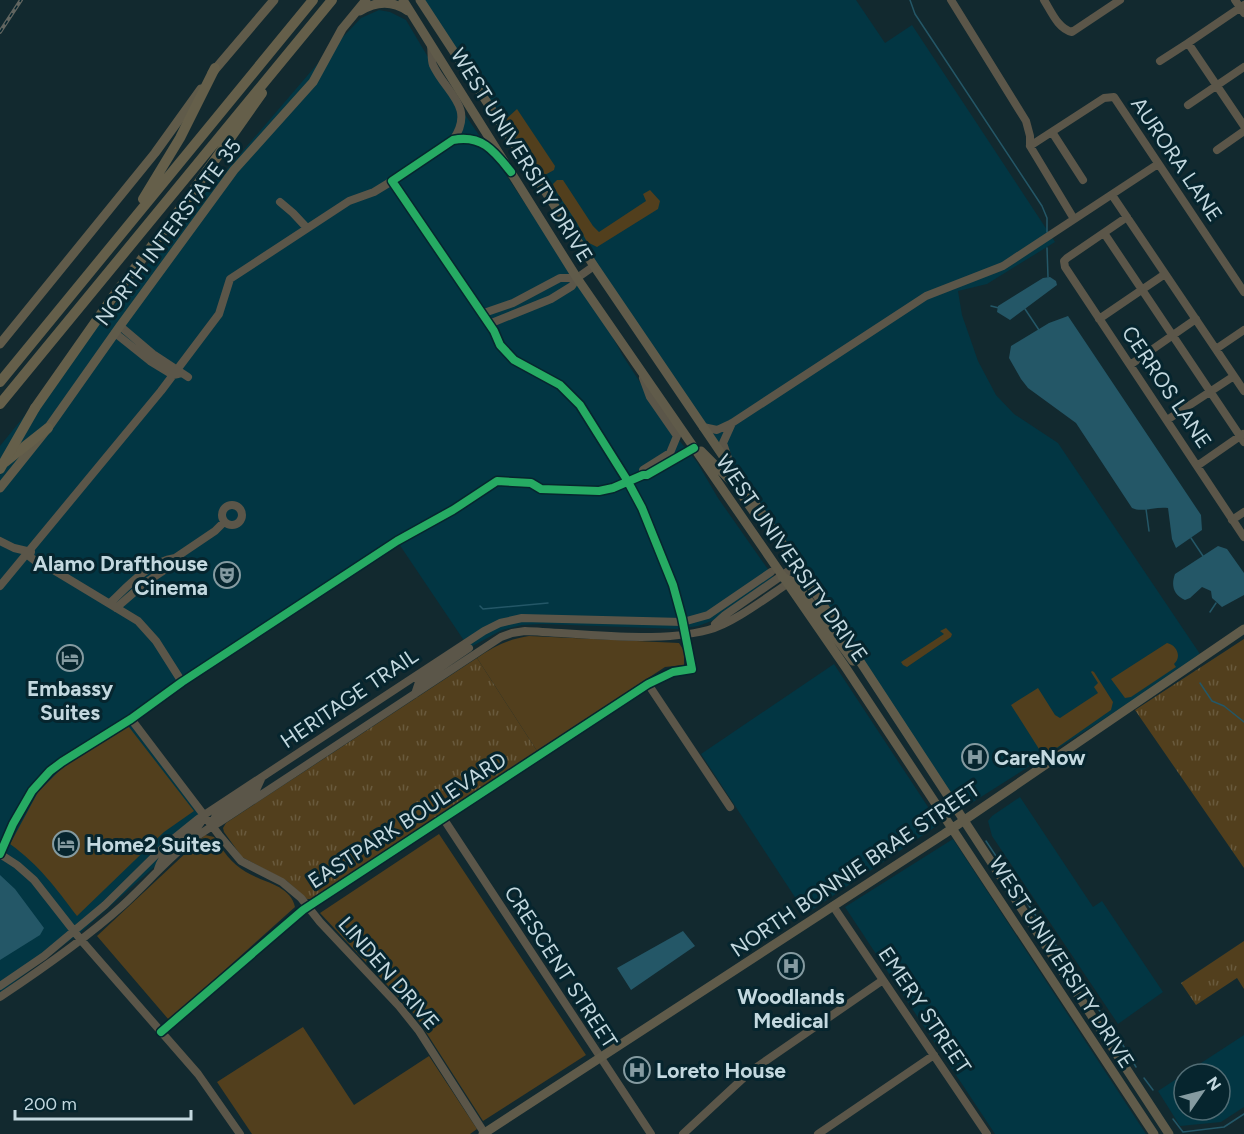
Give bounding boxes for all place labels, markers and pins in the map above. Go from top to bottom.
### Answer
place label: Alamo Drafthouse Cinema [33,551,208,600]
theatre icon: Alamo Drafthouse Cinema [212,560,242,590]
hotel icon: Embassy Suites [55,643,85,673]
place label: Embassy Suites [27,676,114,725]
hospital icon: CareNow [960,742,990,772]
place label: CareNow [994,745,1086,770]
hotel icon: Home2 Suites [51,829,81,859]
place label: Home2 Suites [86,832,221,857]
hospital icon: Woodlands Medical [776,951,806,981]
place label: Woodlands Medical [737,984,845,1033]
hospital icon: Loreto House [622,1055,652,1085]
place label: Loreto House [656,1058,786,1083]

